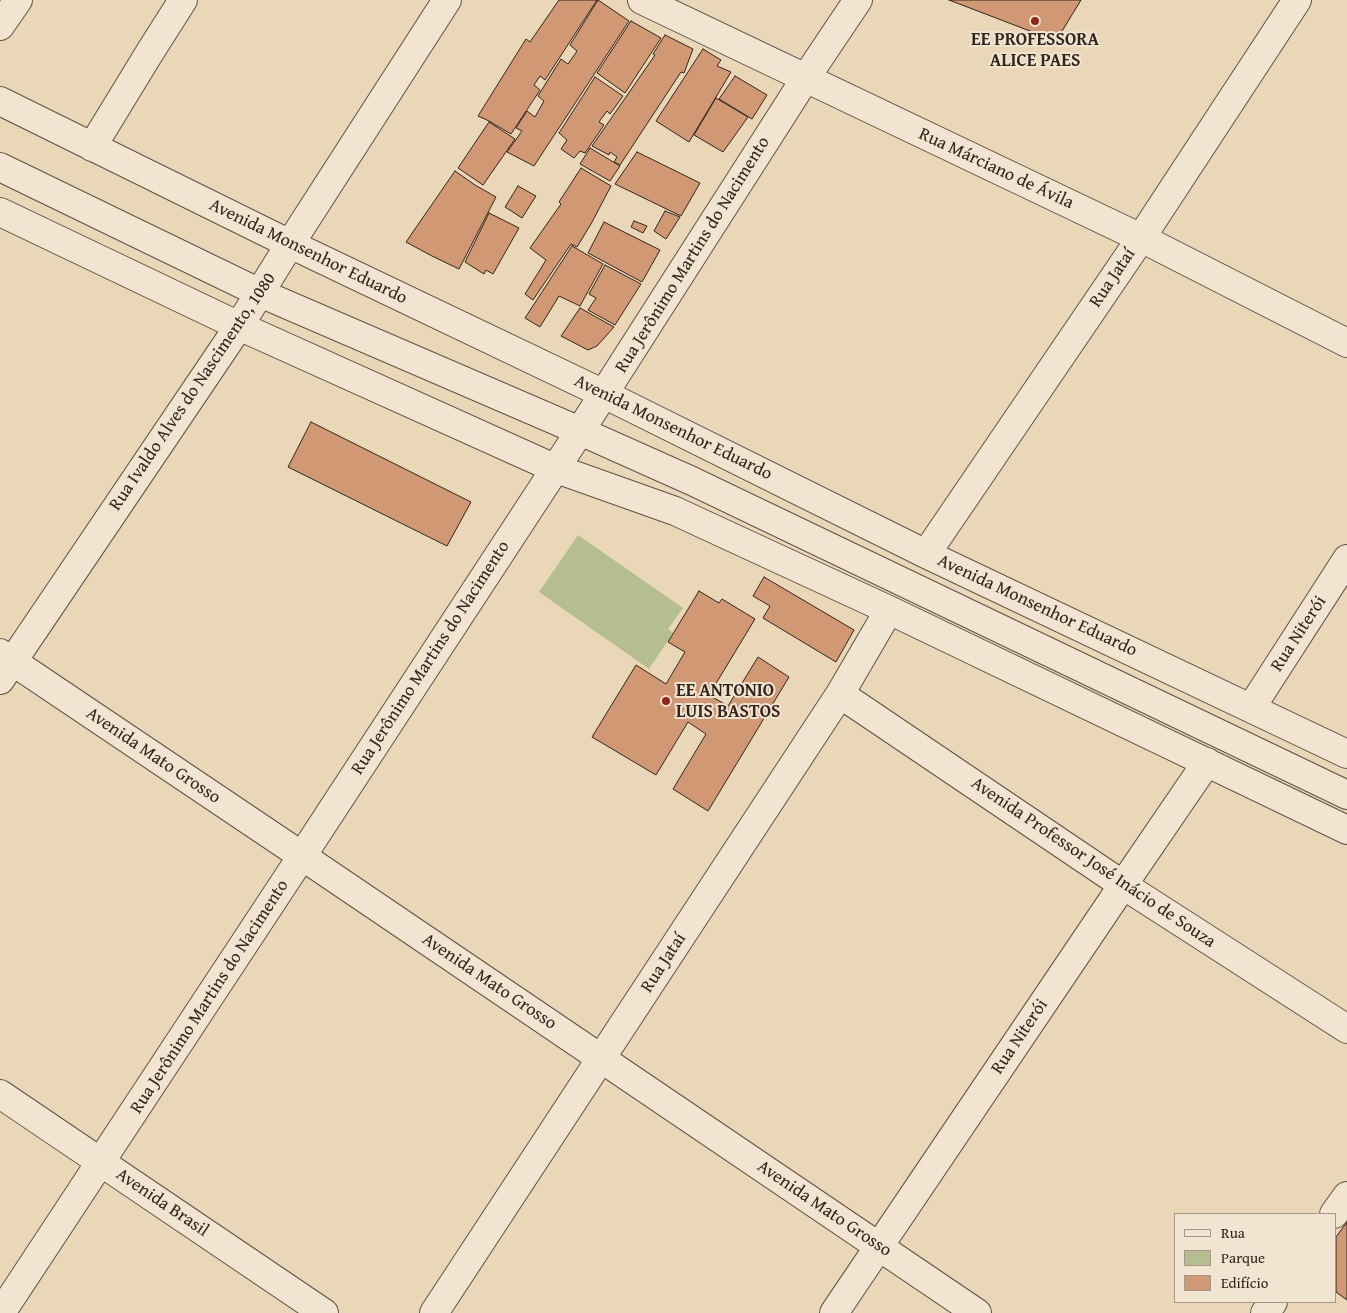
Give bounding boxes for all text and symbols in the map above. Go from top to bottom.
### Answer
marker: EE PROFESSORA ALICE PAES [1029,15,1041,27]
place label: EE PROFESSORA ALICE PAES [971,29,1099,72]
street label: Rua Márciano de Ávila [915,124,1077,214]
street label: Rua Jerônimo Martins do Nacimento [611,133,775,377]
street label: Avenida Monsenhor Eduardo [205,195,411,309]
street label: Rua Jataí [1085,244,1141,312]
street label: Rua Ivaldo Alves do Nascimento, 1080 [105,269,281,515]
street label: Avenida Monsenhor Eduardo [570,371,776,485]
street label: Rua Jerônimo Martins do Nacimento [347,537,515,779]
street label: Avenida Monsenhor Eduardo [934,550,1140,662]
street label: Rua Niterói [1267,592,1331,676]
place label: EE ANTONIO LUIS BASTOS [676,680,780,722]
marker: EE ANTONIO LUIS BASTOS [660,695,672,707]
street label: Avenida Mato Grosso [82,703,224,809]
street label: Avenida Professor José Inácio de Souza [967,773,1219,953]
street label: Rua Jerônimo Martins do Nacimento [126,876,294,1118]
street label: Avenida Mato Grosso [418,929,560,1035]
street label: Rua Jataí [637,929,691,997]
street label: Rua Niterói [987,995,1053,1079]
street label: Avenida Mato Grosso [753,1156,895,1262]
street label: Avenida Brasil [111,1164,213,1242]
legend [1174,1213,1337,1303]
text: Rua [1221,1222,1245,1243]
text: Parque [1221,1247,1265,1268]
text: Edifício [1221,1272,1268,1293]

